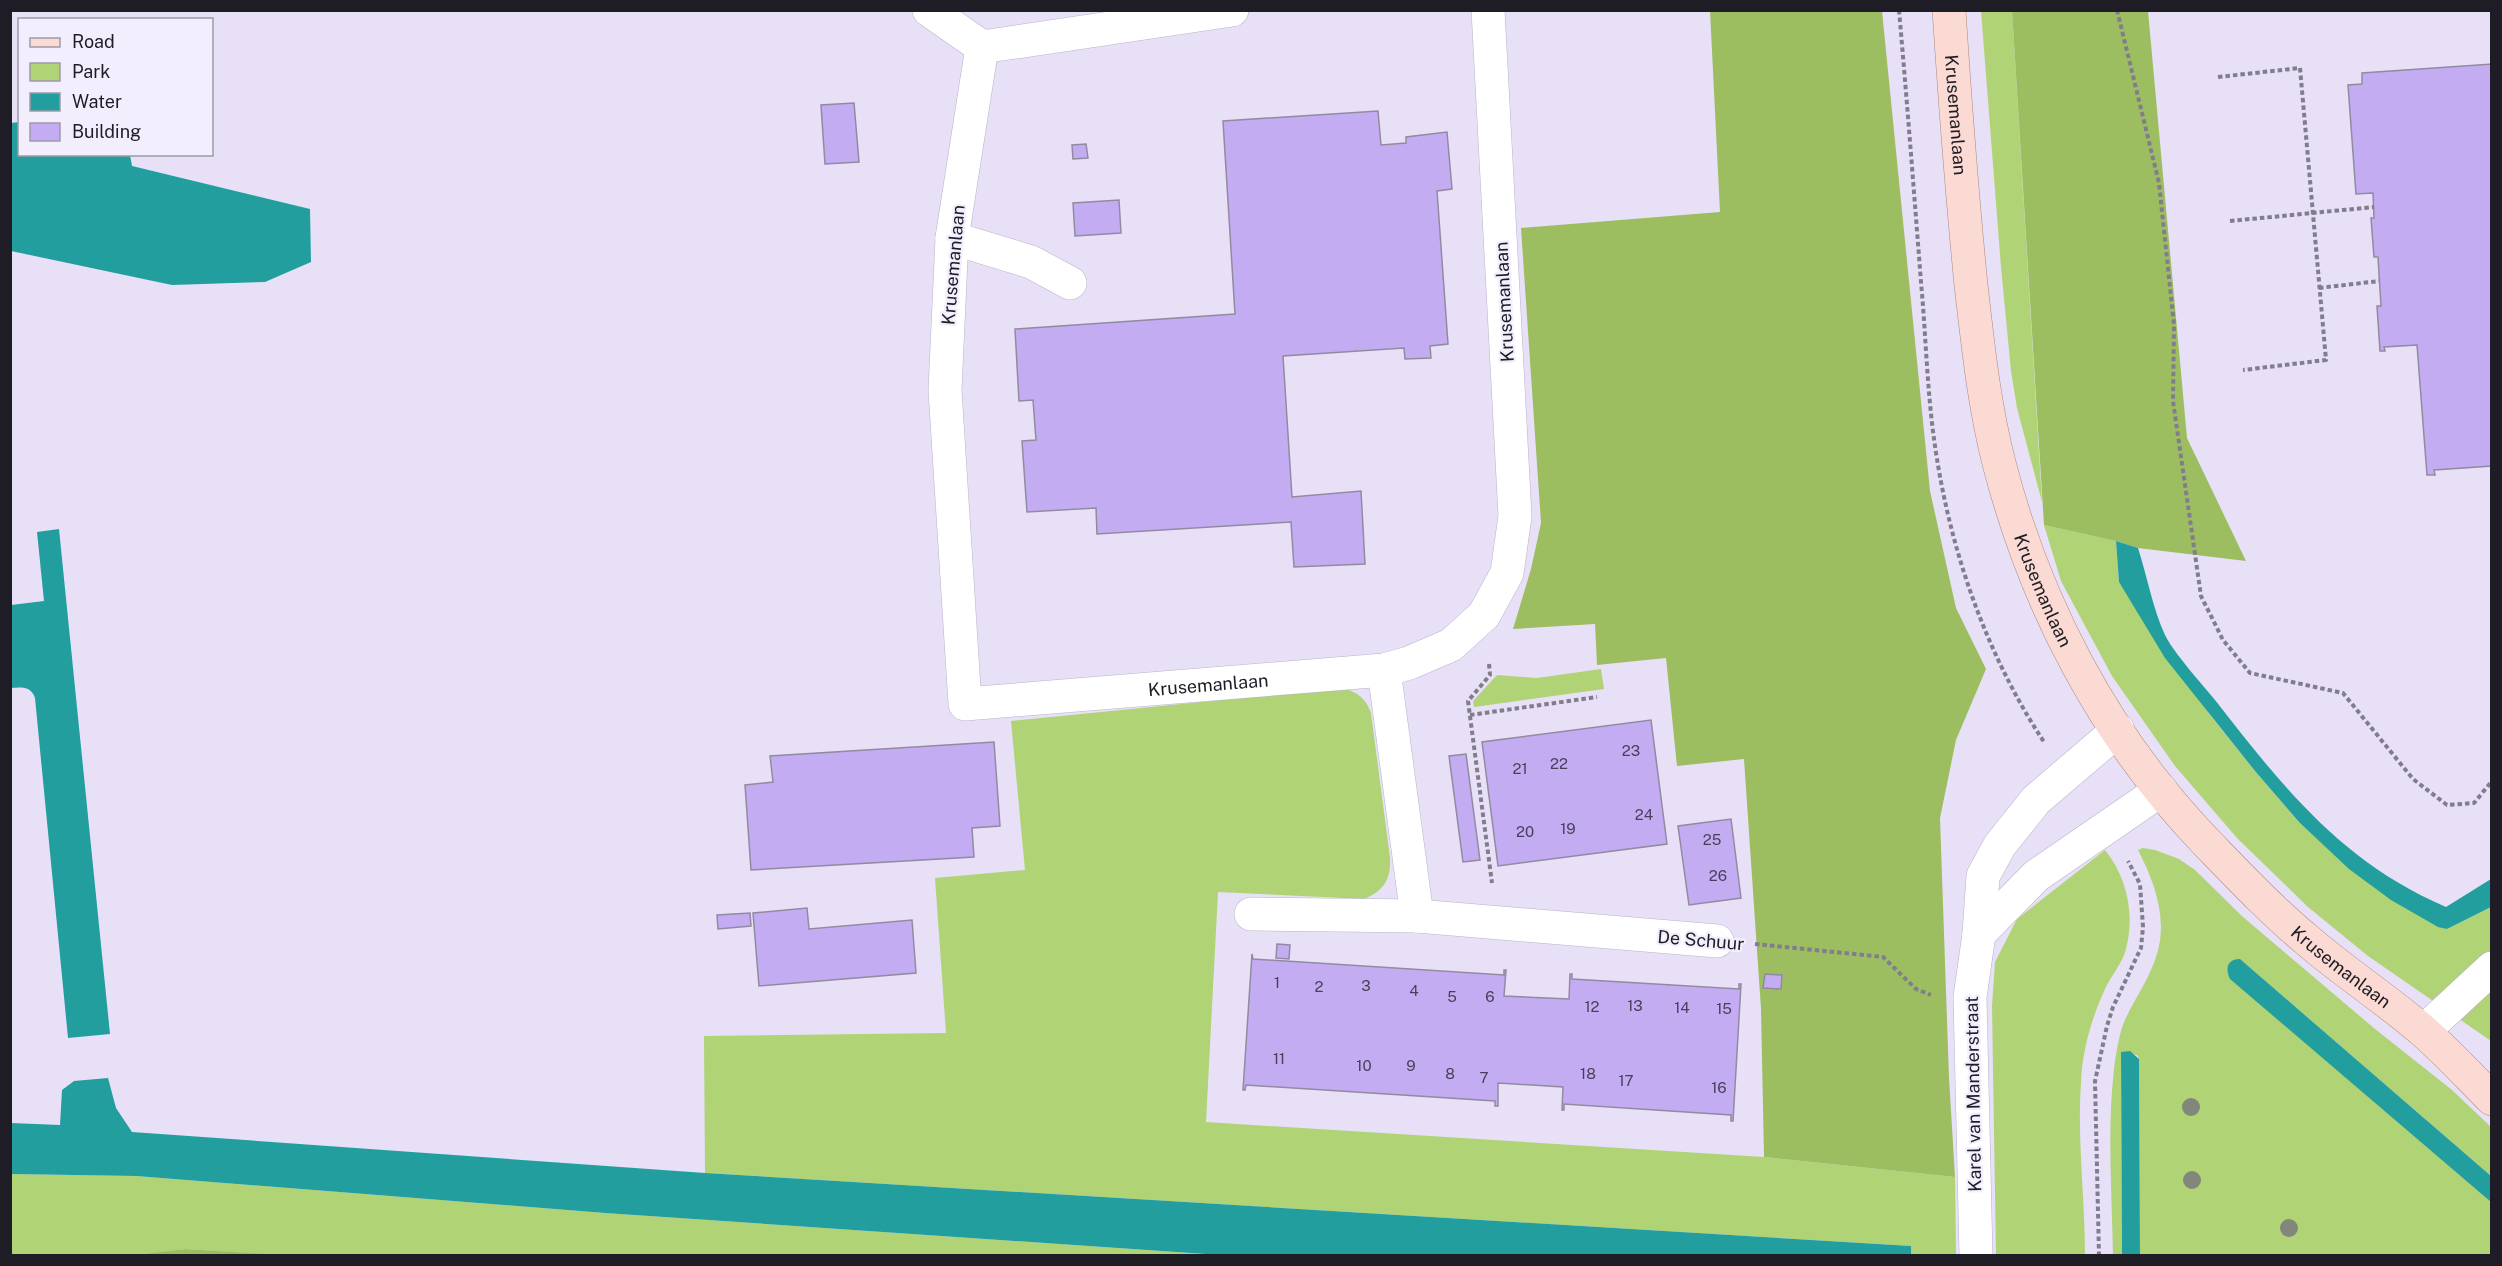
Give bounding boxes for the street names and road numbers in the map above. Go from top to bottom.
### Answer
street label: Krusemanlaan [1942,54,1972,176]
street label: Krusemanlaan [937,204,969,326]
street label: Krusemanlaan [1490,241,1518,363]
street label: Krusemanlaan [2010,531,2077,650]
street label: Krusemanlaan [1147,669,1269,700]
street label: Krusemanlaan [2287,921,2395,1012]
street label: De Schuur [1657,926,1745,954]
street label: Karel van Manderstraat [1961,996,1985,1192]

